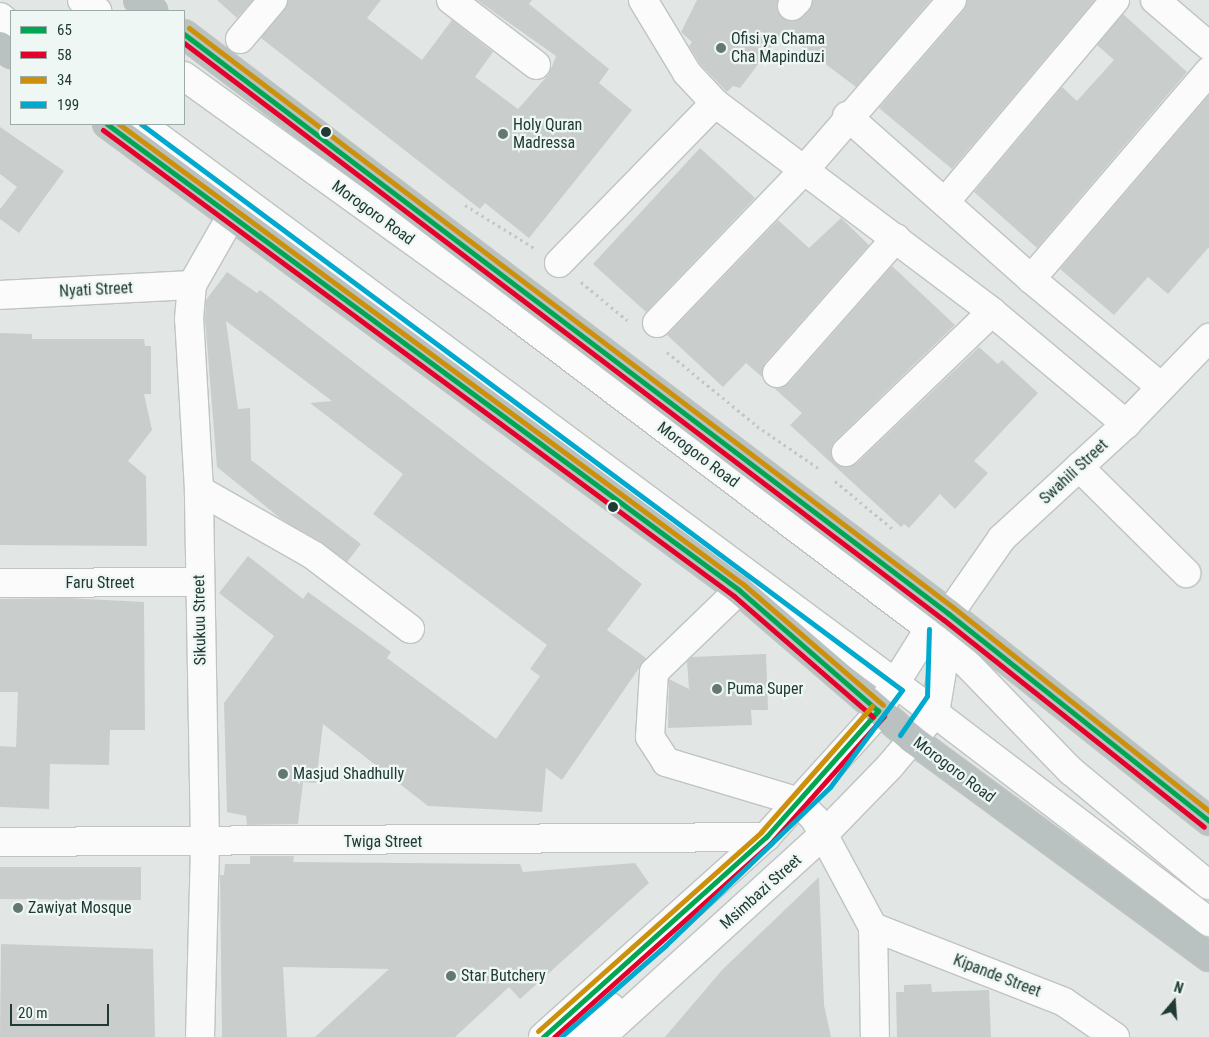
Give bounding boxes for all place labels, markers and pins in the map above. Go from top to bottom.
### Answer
place label: Ofisi ya Chama Cha Mapinduzi [731,29,825,67]
marker: Ofisi ya Chama Cha Mapinduzi [715,42,727,54]
place label: Holy Quran Madressa [513,115,582,153]
unlabelled marker [321,127,331,137]
marker: Holy Quran Madressa [497,128,509,140]
unlabelled marker [608,502,618,512]
place label: Puma Super [727,679,803,699]
marker: Puma Super [711,683,723,695]
place label: Masjud Shadhully [293,764,404,784]
marker: Masjud Shadhully [277,768,289,780]
place label: Zawiyat Mosque [28,898,131,918]
marker: Zawiyat Mosque [12,902,24,914]
place label: Star Butchery [461,966,546,986]
marker: Star Butchery [445,970,457,982]

